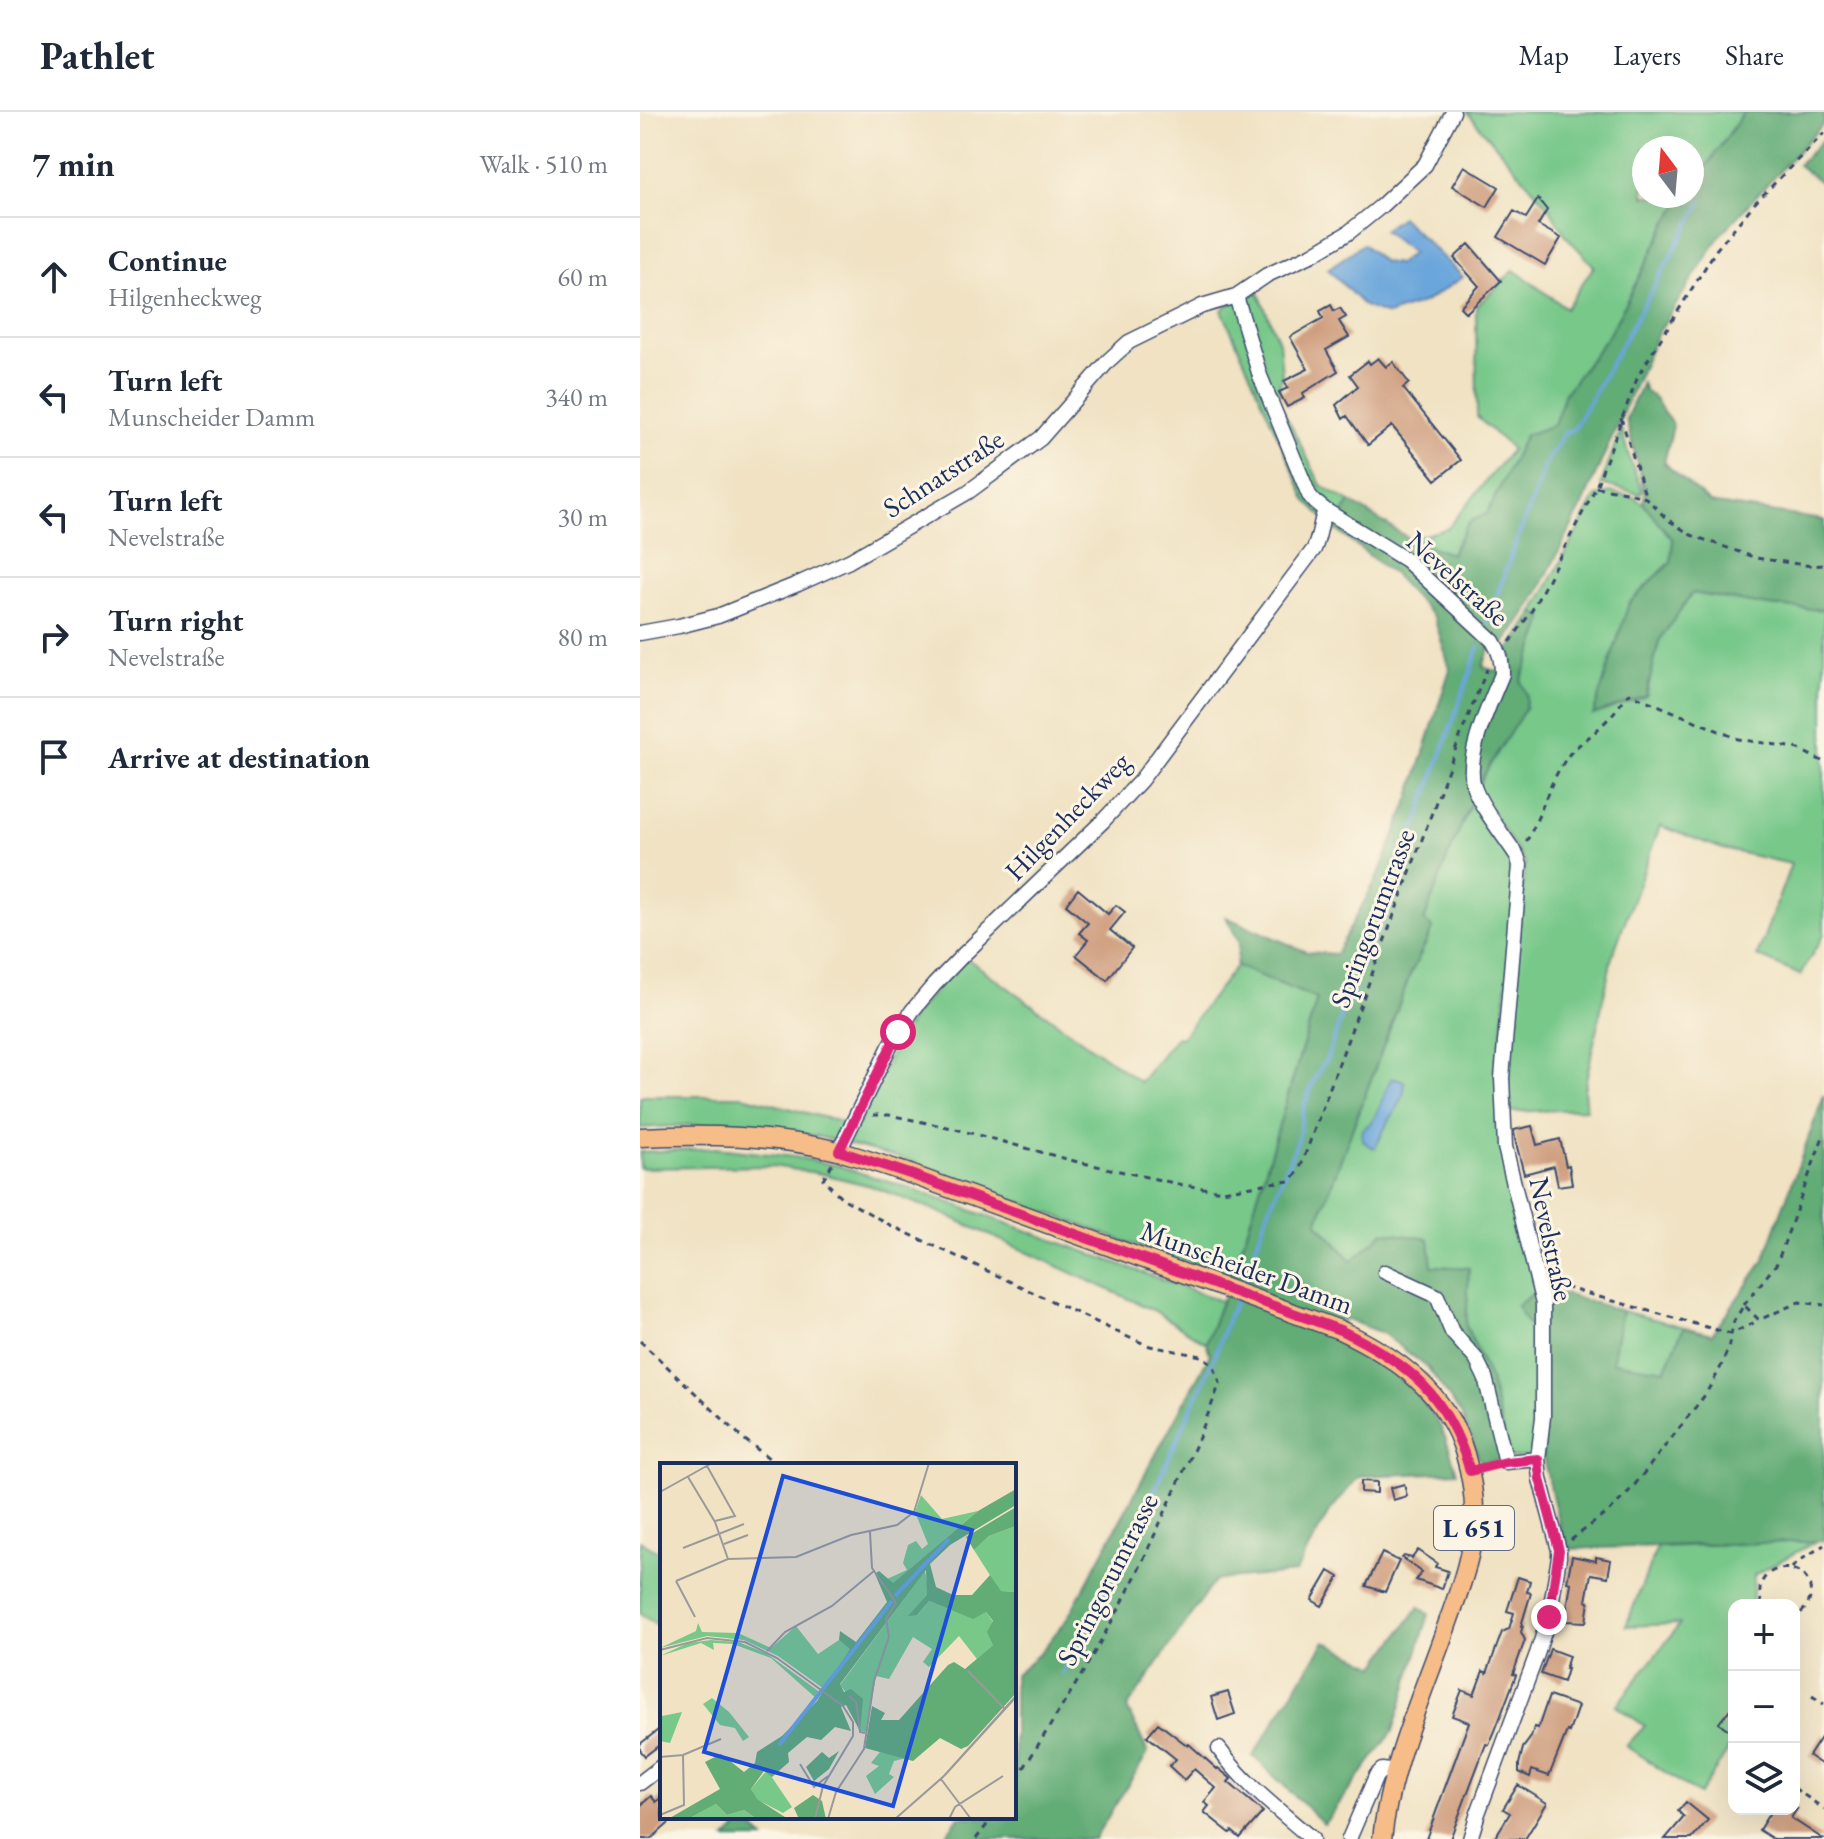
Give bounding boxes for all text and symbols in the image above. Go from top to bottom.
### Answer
text: Pathlet [40,31,155,80]
text: Map [1519,37,1569,73]
text: Layers [1613,37,1681,73]
text: Share [1725,37,1784,73]
north arrow [1632,136,1704,208]
text: 7 min [32,142,115,186]
text: Walk · 510 m [480,147,608,181]
text: Continue [108,241,227,280]
icon: ahead [32,255,76,299]
text: 60 m [558,260,608,294]
text: Hilgenheckweg [108,280,262,314]
text: Turn left [108,361,222,400]
icon: left [32,375,76,419]
text: 340 m [545,380,608,414]
text: Munscheider Damm [108,400,315,434]
street label: Schnatstraße [876,421,1010,525]
text: Turn left [108,481,222,520]
icon: left [32,495,76,539]
text: 30 m [558,500,608,534]
text: Nevelstraße [108,520,225,554]
street label: Nevelstraße [1399,523,1517,633]
text: Turn right [108,601,244,640]
icon: right [32,615,76,659]
text: 80 m [558,620,608,654]
text: Nevelstraße [108,640,225,674]
icon: arrive [32,735,76,779]
text: Arrive at destination [108,738,370,777]
street label: Hilgenheckweg [997,743,1138,888]
street label: Springorumtrasse [1321,823,1423,1013]
route start [880,1014,916,1050]
street label: Nevelstraße [1521,1174,1583,1304]
street label: Munscheider Damm [1136,1212,1358,1322]
inset map [660,1463,1016,1819]
street label: Springorumtrasse [1048,1487,1166,1671]
road number: L 651 [1434,1506,1514,1550]
route end [1531,1599,1567,1635]
map controls [1728,1599,1800,1815]
button: + [1728,1599,1800,1671]
button: − [1728,1671,1800,1743]
button: layers [1728,1743,1800,1815]

